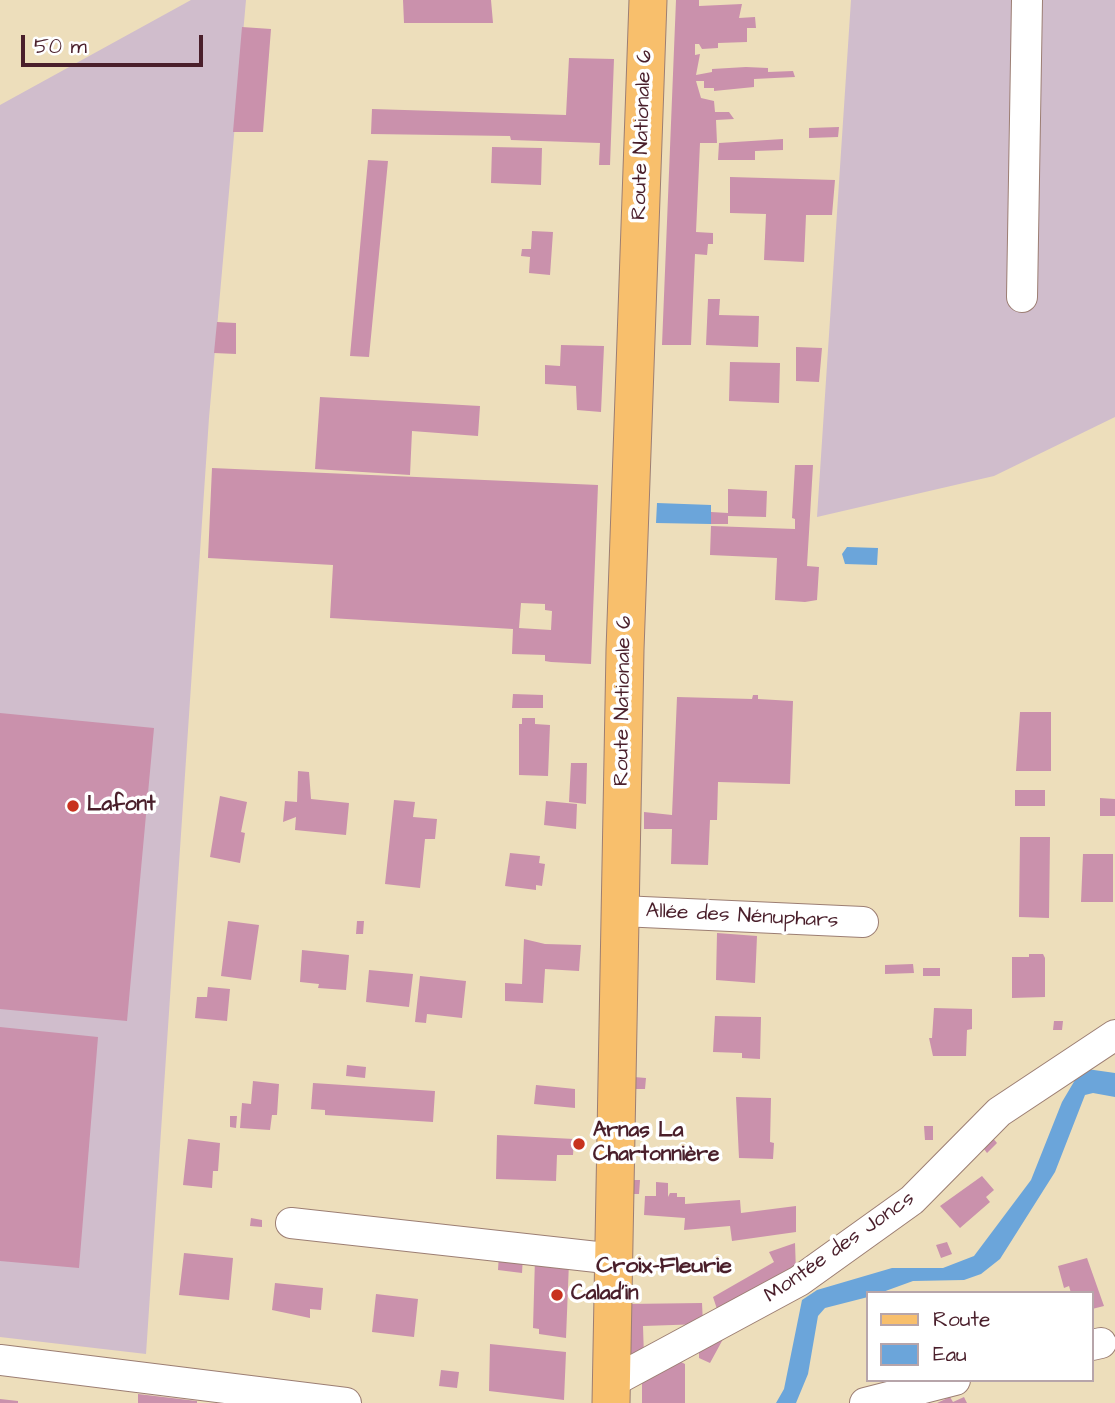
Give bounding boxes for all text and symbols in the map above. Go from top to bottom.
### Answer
scale bar [24,21,206,65]
text: 50 m [34,32,87,61]
street label: Route Nationale 6 [627,49,659,221]
street label: Route Nationale 6 [610,616,638,786]
place label: Lafont [87,793,155,819]
marker: Lafont [65,798,81,814]
street label: Allée des Nénuphars [645,899,839,935]
place label: Arnas La Chartonnière [593,1119,719,1169]
marker: Arnas La Chartonnière [571,1136,587,1152]
street label: Montée des Joncs [760,1187,920,1309]
district label: Croix-Fleurie [596,1253,732,1281]
place label: Calad'in [571,1282,638,1308]
marker: Calad'in [549,1287,565,1303]
legend [866,1291,1094,1382]
text: Route [933,1305,990,1334]
text: Eau [933,1340,967,1369]

